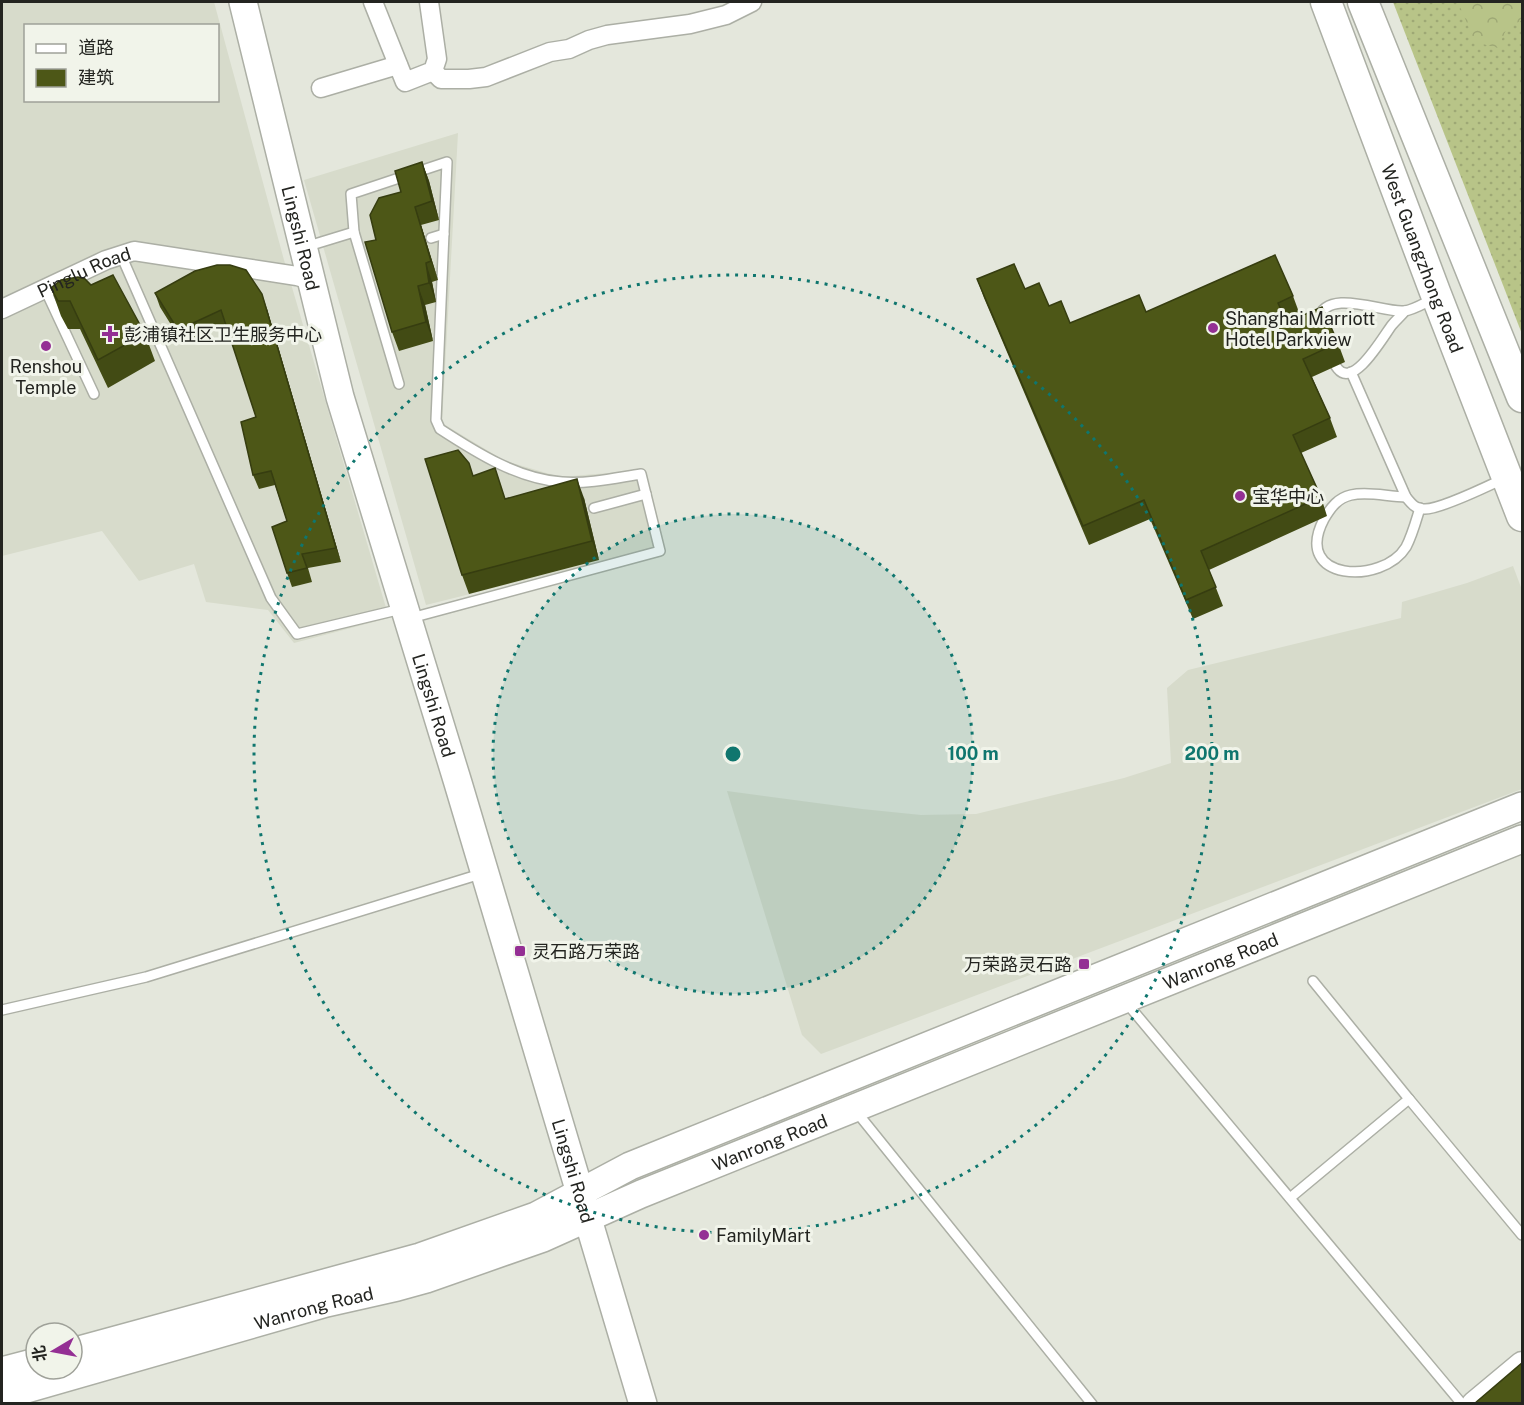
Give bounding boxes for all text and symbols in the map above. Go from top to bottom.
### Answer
legend [24,24,219,102]
text: 道路 [78,37,114,58]
text: 建筑 [78,67,114,88]
street label: West Guangzhong Road [1377,161,1468,356]
street label: Lingshi Road [278,183,324,293]
street label: Pinglu Road [34,242,133,302]
place label: Shanghai Marriott Hotel Parkview [1225,308,1375,350]
marker: Shanghai Marriott Hotel Parkview [1206,321,1220,335]
place label: 彭浦镇社区卫生服务中心 [124,324,322,345]
marker: 彭浦镇社区卫生服务中心 [101,325,119,343]
marker: Renshou Temple [39,339,53,353]
place label: Renshou Temple [10,356,82,398]
place label: 宝华中心 [1252,486,1324,507]
marker: 宝华中心 [1233,489,1247,503]
street label: Lingshi Road [408,651,460,760]
text: 100 m [947,743,999,764]
text: 200 m [1185,743,1239,764]
centre of rings [723,744,743,764]
street label: Wanrong Road [1160,928,1281,993]
place label: 灵石路万荣路 [532,941,640,962]
marker: 灵石路万荣路 [513,944,527,958]
place label: 万荣路灵石路 [964,954,1072,975]
marker: 万荣路灵石路 [1077,957,1091,971]
street label: Wanrong Road [709,1110,830,1175]
street label: Lingshi Road [548,1116,599,1225]
place label: FamilyMart [716,1225,811,1246]
marker: FamilyMart [697,1228,711,1242]
street label: Wanrong Road [252,1282,375,1334]
north arrow [24,1321,84,1381]
text: 北 [29,1344,50,1363]

